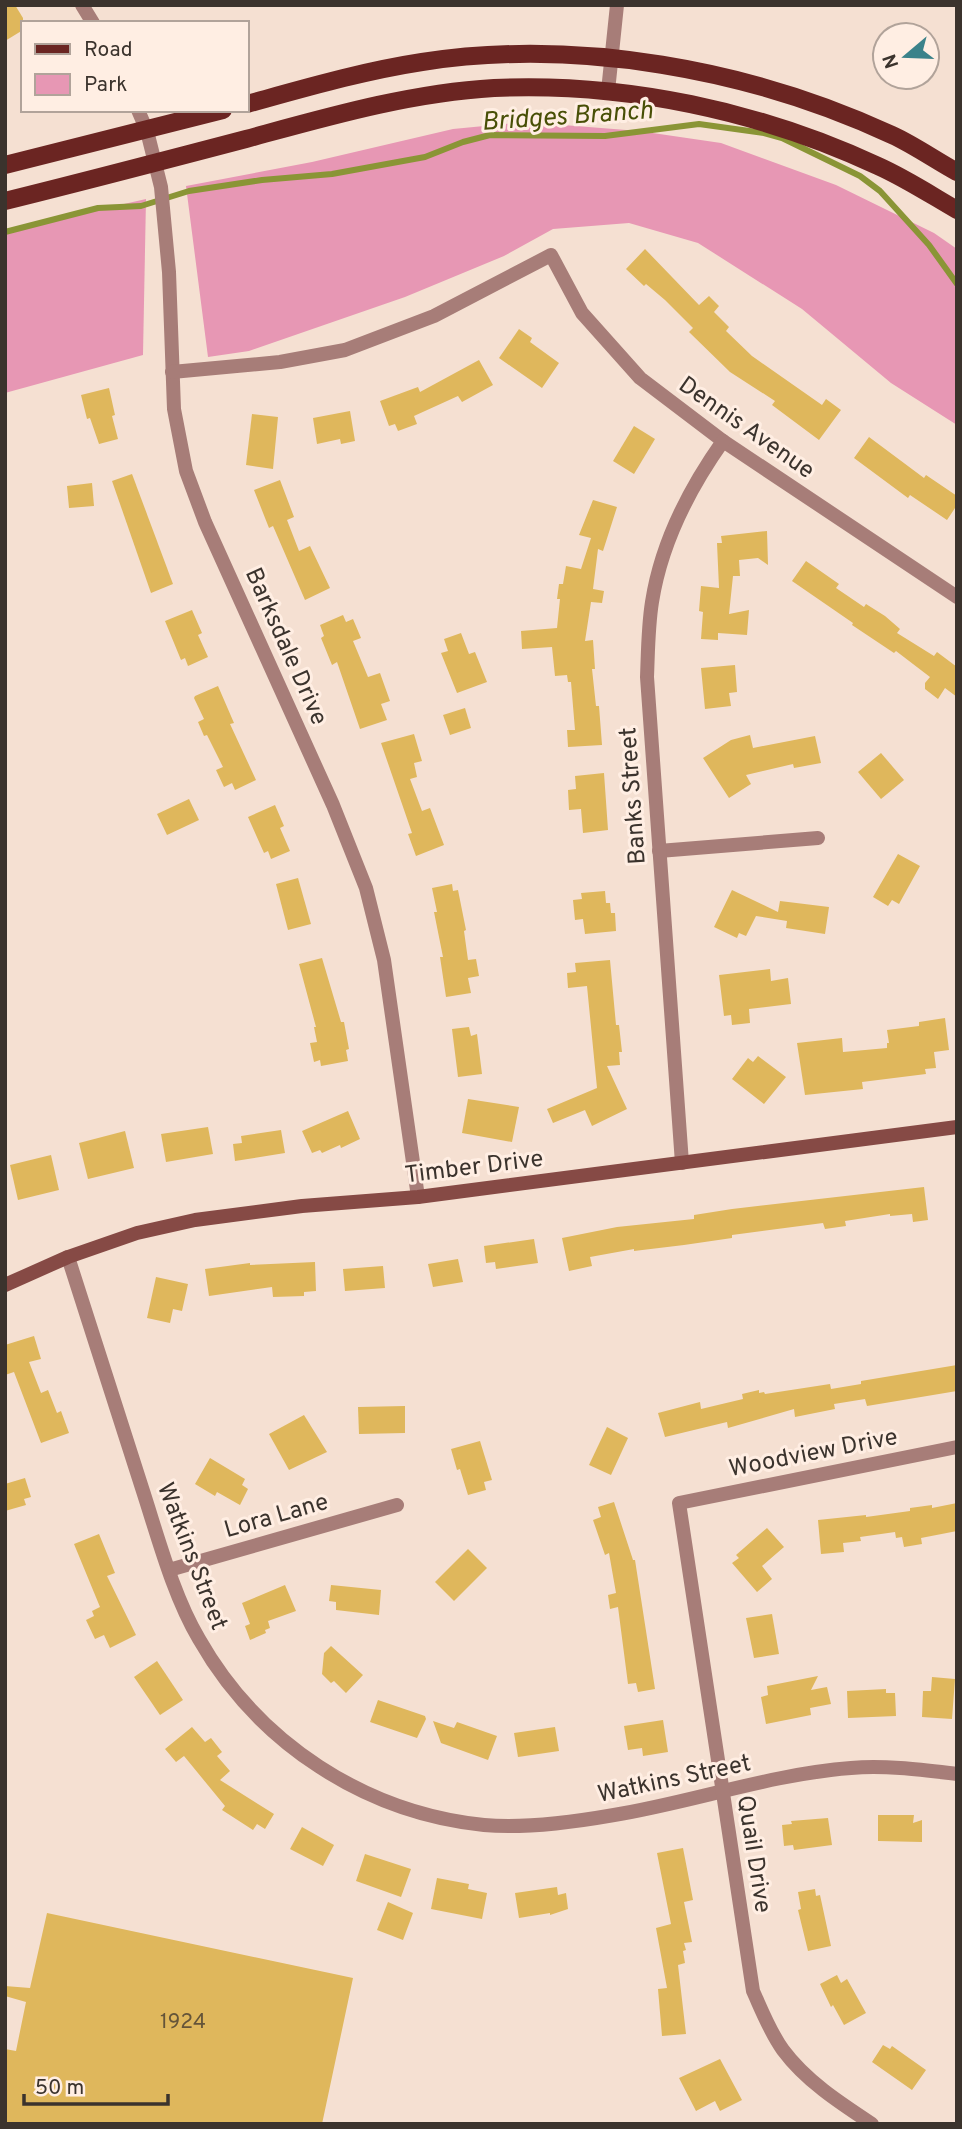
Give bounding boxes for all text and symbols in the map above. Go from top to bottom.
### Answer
legend [21,21,248,112]
north arrow [871,21,941,91]
text: Road [84,37,133,64]
text: N [878,51,905,71]
text: Park [84,72,127,99]
water label: Bridges Branch [480,95,654,140]
street label: Dennis Avenue [672,371,820,486]
street label: Barksdale Drive [237,563,333,730]
street label: Banks Street [614,726,654,866]
street label: Timber Drive [403,1145,545,1191]
street label: Woodview Drive [726,1423,900,1485]
street label: Watkins Street [149,1479,233,1635]
street label: Lora Lane [221,1488,332,1546]
street label: Watkins Street [595,1749,754,1811]
street label: Quail Drive [729,1793,777,1915]
house number: 1924 [160,2009,206,2036]
scale bar [24,2062,168,2106]
text: 50 m [35,2075,84,2102]

